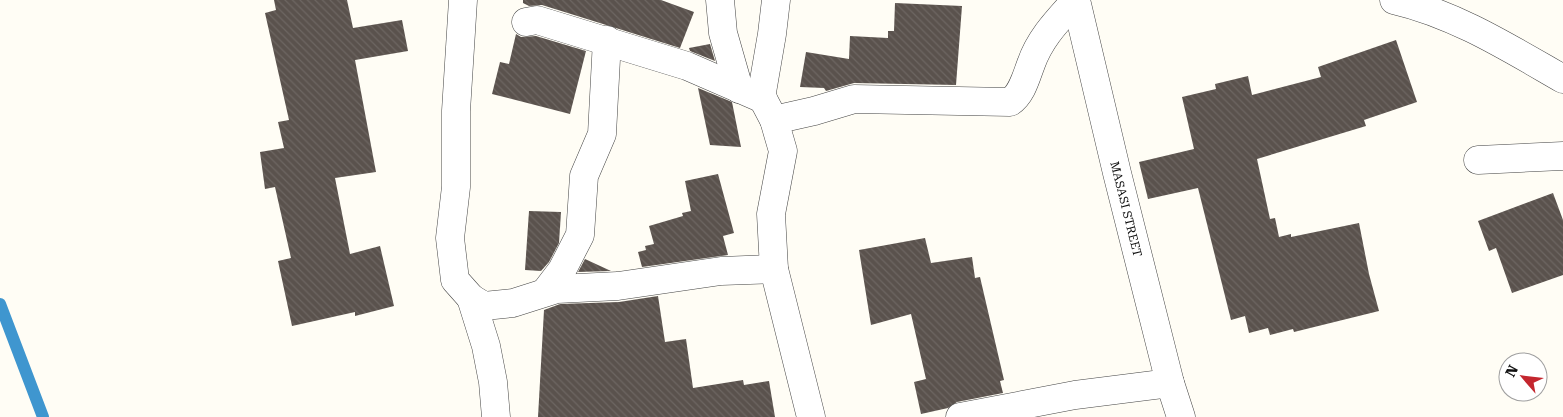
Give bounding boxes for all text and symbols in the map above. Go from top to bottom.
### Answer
street label: MASASI STREET [1107,160,1145,258]
north arrow [1498,352,1548,402]
text: N [1502,362,1521,379]

